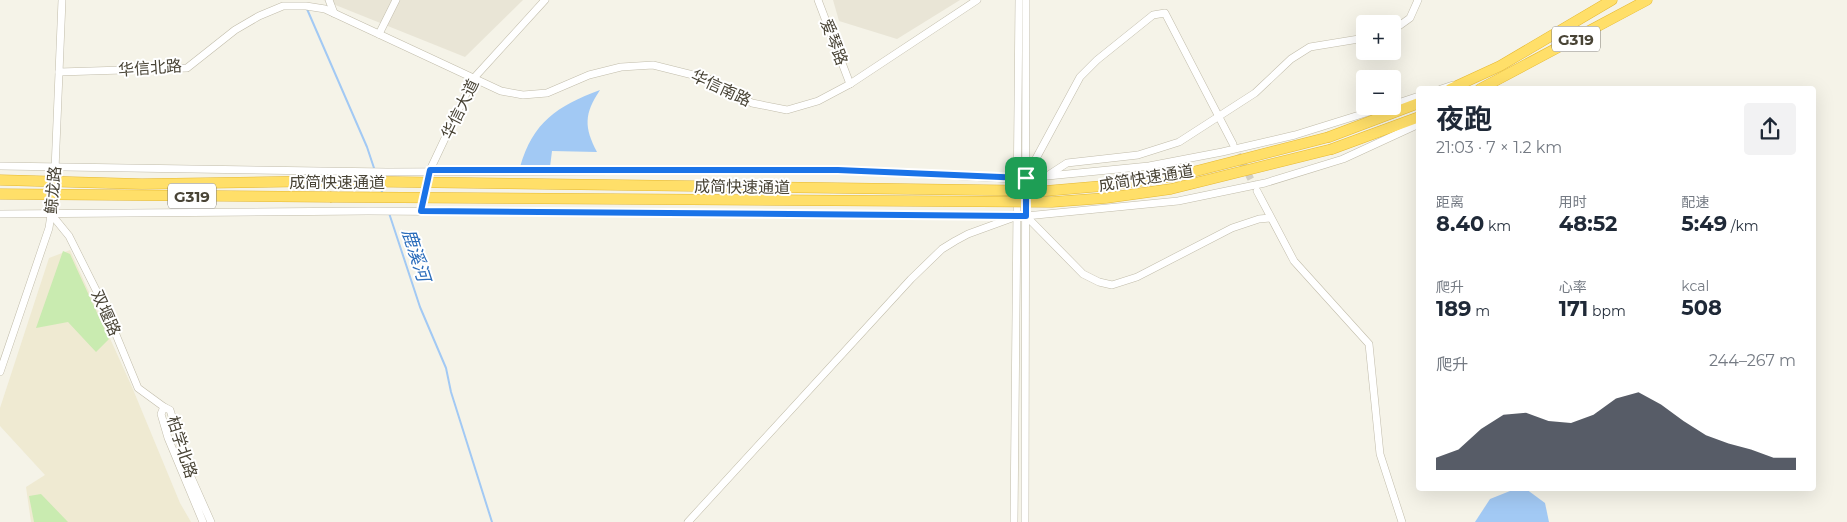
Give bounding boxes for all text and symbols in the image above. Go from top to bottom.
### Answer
map controls [1356,15,1401,115]
button: + [1356,15,1401,60]
street label: 爱琴路 [817,16,851,68]
road number: G319 [1552,26,1600,52]
street label: 华信北路 [117,56,183,80]
street label: 华信南路 [688,66,754,110]
button: − [1356,70,1401,115]
street label: 华信大道 [437,76,483,142]
text: 夜跑 [1436,102,1492,136]
button: share [1744,103,1796,155]
text: 21:03 · 7 × 1.2 km [1436,138,1562,157]
pin [1005,157,1047,199]
street label: 成简快速通道 [1097,161,1195,195]
icon: arrive [1012,164,1040,192]
street label: 鲸龙路 [41,165,65,215]
street label: 成简快速通道 [289,173,385,192]
street label: 成简快速通道 [694,177,790,197]
road number: G319 [168,184,216,208]
text: 距离 [1436,193,1464,211]
text: 用时 [1559,193,1587,211]
text: 配速 [1681,193,1709,211]
text: 8.40 [1436,211,1484,236]
text: 48:52 [1559,211,1617,236]
text: 5:49 [1681,211,1727,236]
text: km [1484,217,1511,235]
text: /km [1727,217,1759,235]
water label: 鹿溪河 [397,226,436,287]
text: kcal [1681,277,1709,295]
text: 爬升 [1436,278,1464,296]
text: 心率 [1559,278,1587,296]
street label: 双堰路 [88,287,124,339]
text: 508 [1681,295,1722,320]
text: 189 [1436,296,1471,321]
text: 171 [1559,296,1588,321]
text: m [1471,302,1490,320]
text: bpm [1588,302,1626,320]
text: 244–267 m [1709,351,1796,370]
text: 爬升 [1436,355,1468,374]
street label: 柏学北路 [163,414,201,480]

